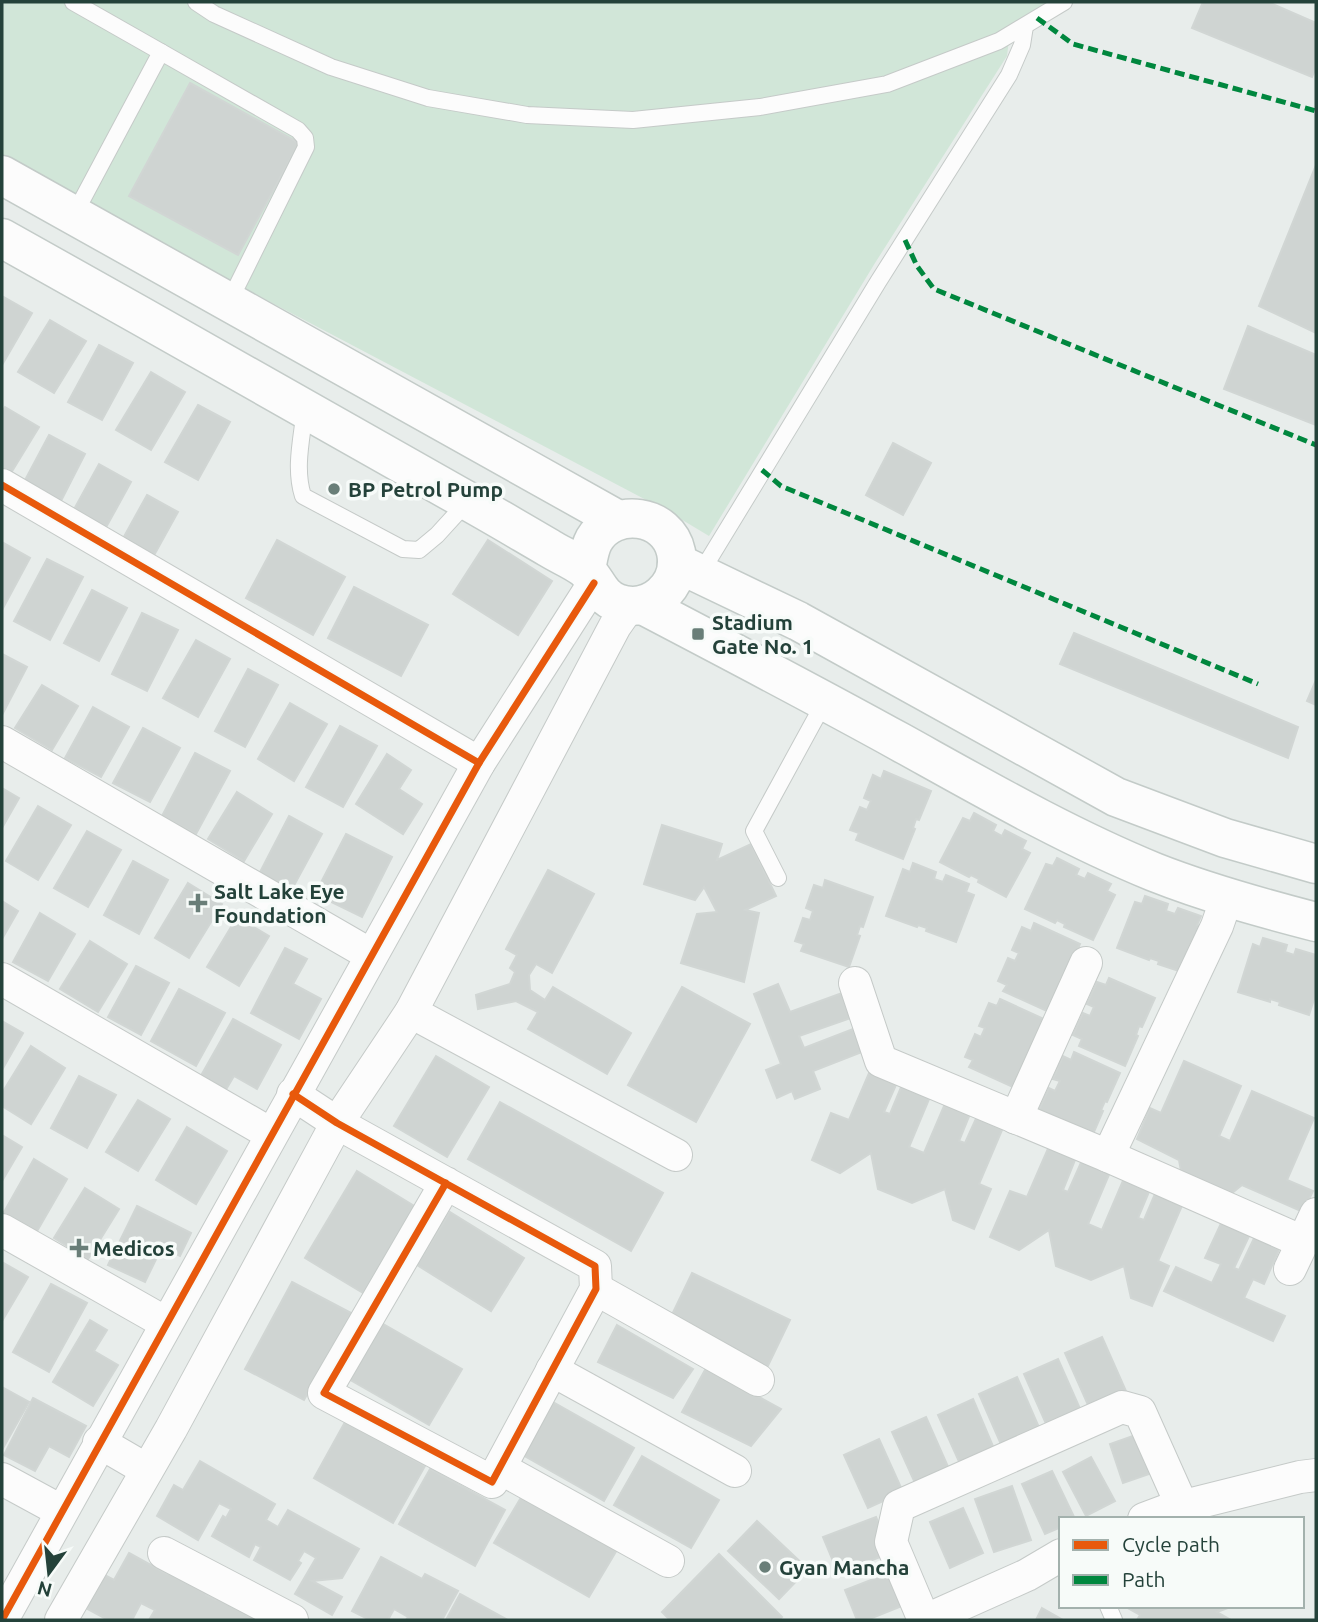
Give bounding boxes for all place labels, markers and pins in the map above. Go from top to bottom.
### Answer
place label: BP Petrol Pump [348,477,503,501]
marker: BP Petrol Pump [326,481,342,497]
place label: Stadium Gate No. 1 [712,610,814,658]
marker: Stadium Gate No. 1 [690,626,706,642]
place label: Salt Lake Eye Foundation [214,879,345,927]
marker: Salt Lake Eye Foundation [188,893,208,913]
place label: Medicos [93,1236,175,1260]
marker: Medicos [71,1240,87,1256]
place label: Gyan Mancha [779,1555,909,1579]
marker: Gyan Mancha [757,1559,773,1575]

